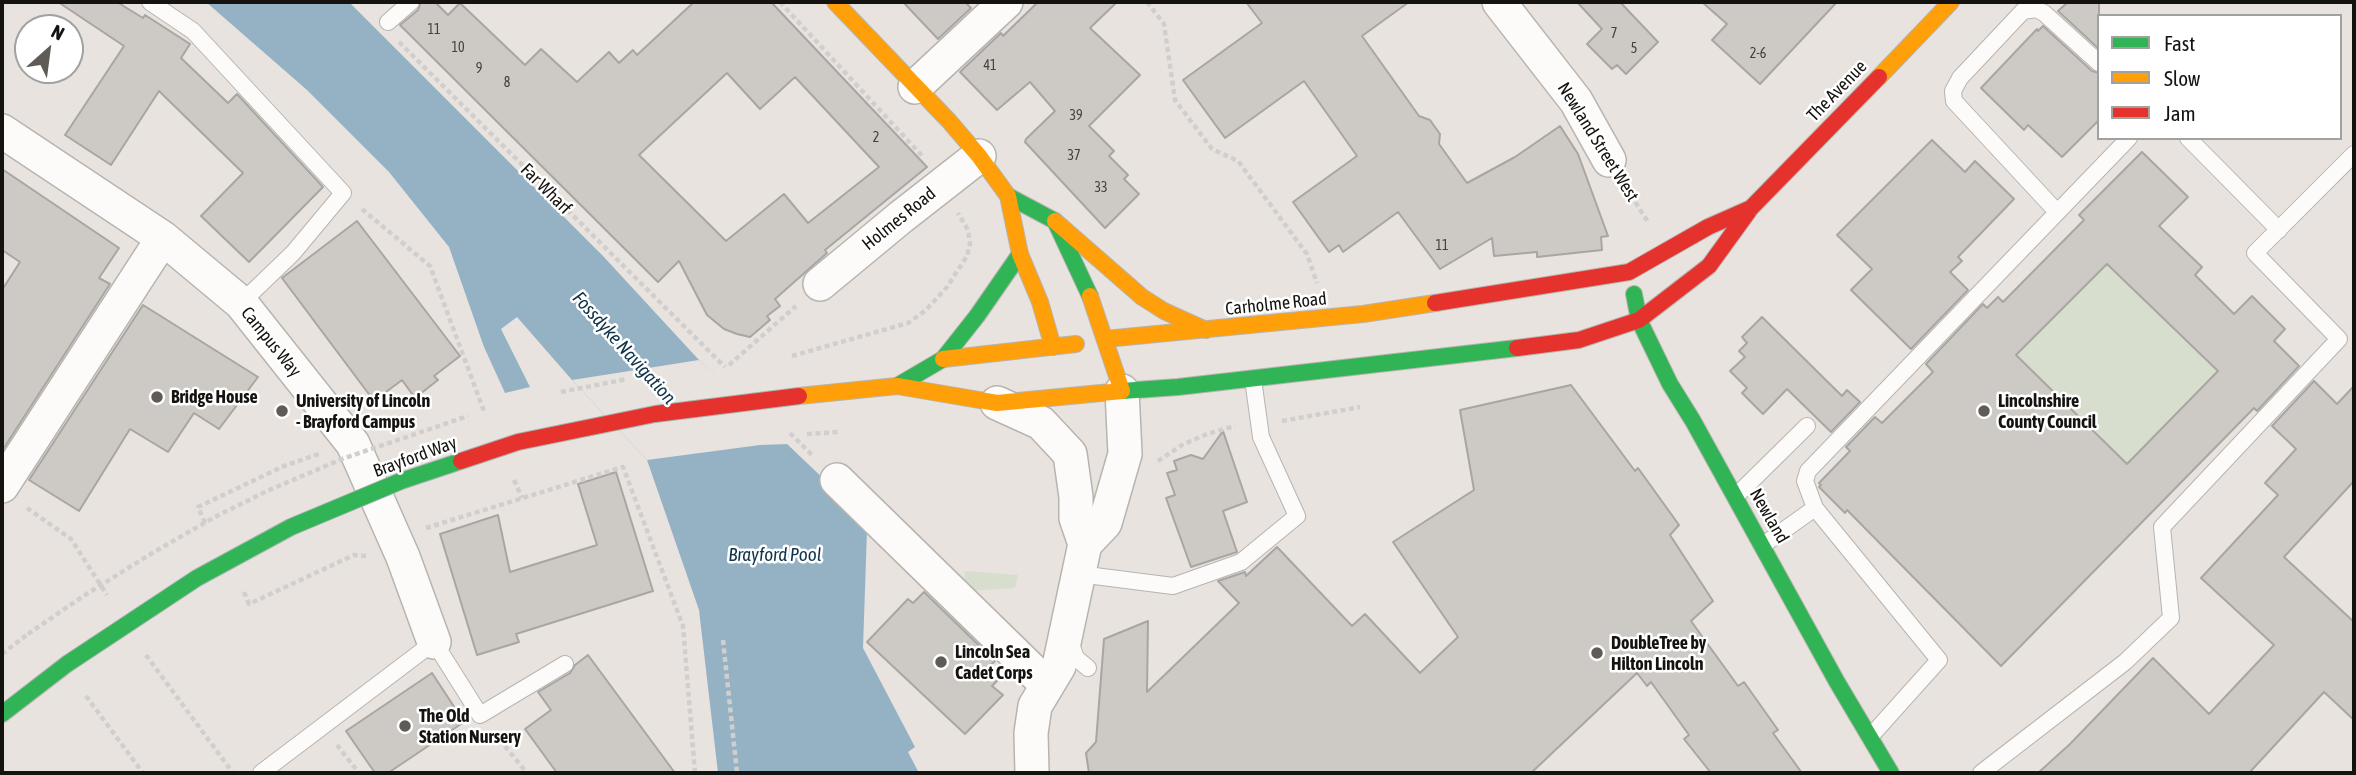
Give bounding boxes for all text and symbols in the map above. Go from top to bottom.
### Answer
north arrow [14,14,84,84]
legend [2097,14,2342,140]
text: N [48,20,68,45]
house number: 11 [427,22,441,38]
house number: 7 [1611,26,1617,42]
text: Fast [2164,31,2195,55]
house number: 10 [451,40,465,56]
house number: 5 [1631,41,1637,57]
house number: 2-6 [1750,46,1766,62]
street label: The Avenue [1803,56,1871,126]
house number: 41 [983,58,997,74]
house number: 9 [476,61,482,77]
text: Slow [2164,66,2200,90]
house number: 8 [504,75,510,91]
street label: Newland Street West [1553,78,1643,206]
text: Jam [2164,101,2196,125]
house number: 39 [1069,108,1083,124]
house number: 2 [873,130,879,146]
house number: 37 [1067,148,1081,164]
street label: Far Wharf [516,159,576,219]
house number: 33 [1094,180,1108,196]
street label: Holmes Road [858,183,940,255]
house number: 11 [1435,238,1449,254]
water label: Fossdyke Navigation [568,287,680,409]
street label: Carholme Road [1224,288,1328,320]
street label: Campus Way [236,303,306,381]
place label: Bridge House [171,386,258,408]
marker: Bridge House [149,389,165,405]
place label: University of Lincoln - Brayford Campus [296,390,430,432]
place label: Lincolnshire County Council [1998,390,2097,432]
marker: University of Lincoln - Brayford Campus [274,403,290,419]
marker: Lincolnshire County Council [1976,403,1992,419]
street label: Brayford Way [370,432,460,482]
street label: Newland [1745,485,1793,547]
water label: Brayford Pool [728,544,822,566]
place label: DoubleTree by Hilton Lincoln [1611,632,1706,674]
place label: Lincoln Sea Cadet Corps [955,641,1033,684]
marker: DoubleTree by Hilton Lincoln [1589,645,1605,661]
marker: Lincoln Sea Cadet Corps [933,654,949,670]
place label: The Old Station Nursery [419,705,521,748]
marker: The Old Station Nursery [397,718,413,734]

